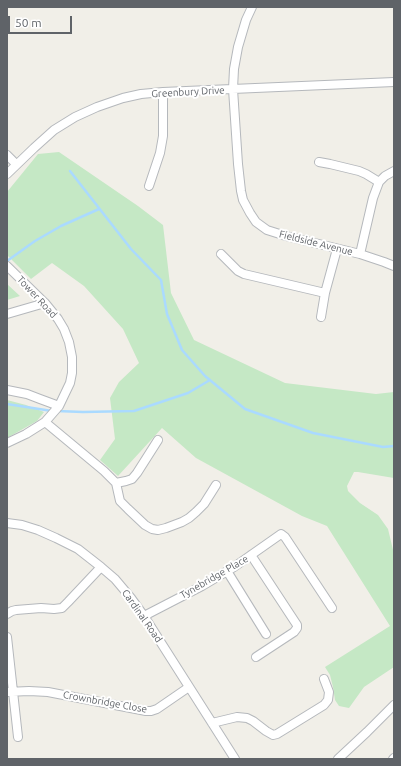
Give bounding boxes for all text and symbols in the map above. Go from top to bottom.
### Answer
scale bar [10,8,74,34]
text: 50 m [15,16,42,29]
street label: Greenbury Drive [151,84,225,100]
street label: Fieldside Avenue [278,228,354,258]
street label: Tower Road [14,273,60,321]
street label: Tynebridge Place [178,553,250,601]
street label: Cardinal Road [119,587,165,645]
street label: Crownbridge Close [62,689,148,715]

